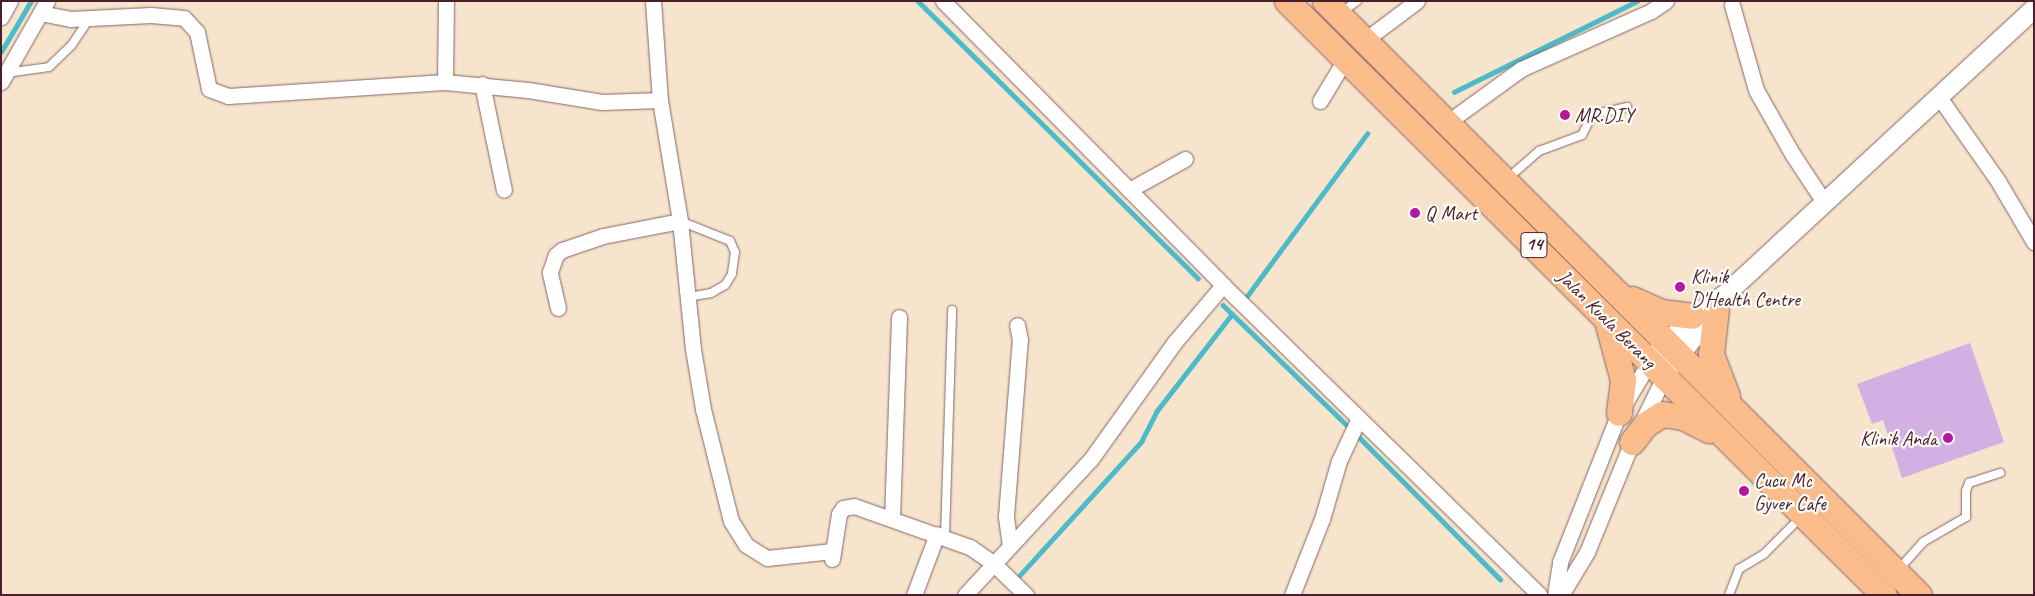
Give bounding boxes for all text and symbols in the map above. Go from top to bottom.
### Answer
place label: MR.DIY [1575,103,1634,127]
marker: MR.DIY [1559,109,1571,121]
place label: Q Mart [1425,201,1477,225]
marker: Q Mart [1409,207,1421,219]
road number: 14 [1520,228,1548,262]
place label: Klinik D'Health Centre [1691,264,1800,311]
street label: Jalan Kuala Berang [1553,265,1661,373]
marker: Klinik D'Health Centre [1673,280,1687,294]
place label: Klinik Anda [1859,426,1937,450]
marker: Klinik Anda [1941,431,1955,445]
place label: Cucu Mc Gyver Cafe [1754,468,1826,515]
marker: Cucu Mc Gyver Cafe [1738,485,1750,497]

